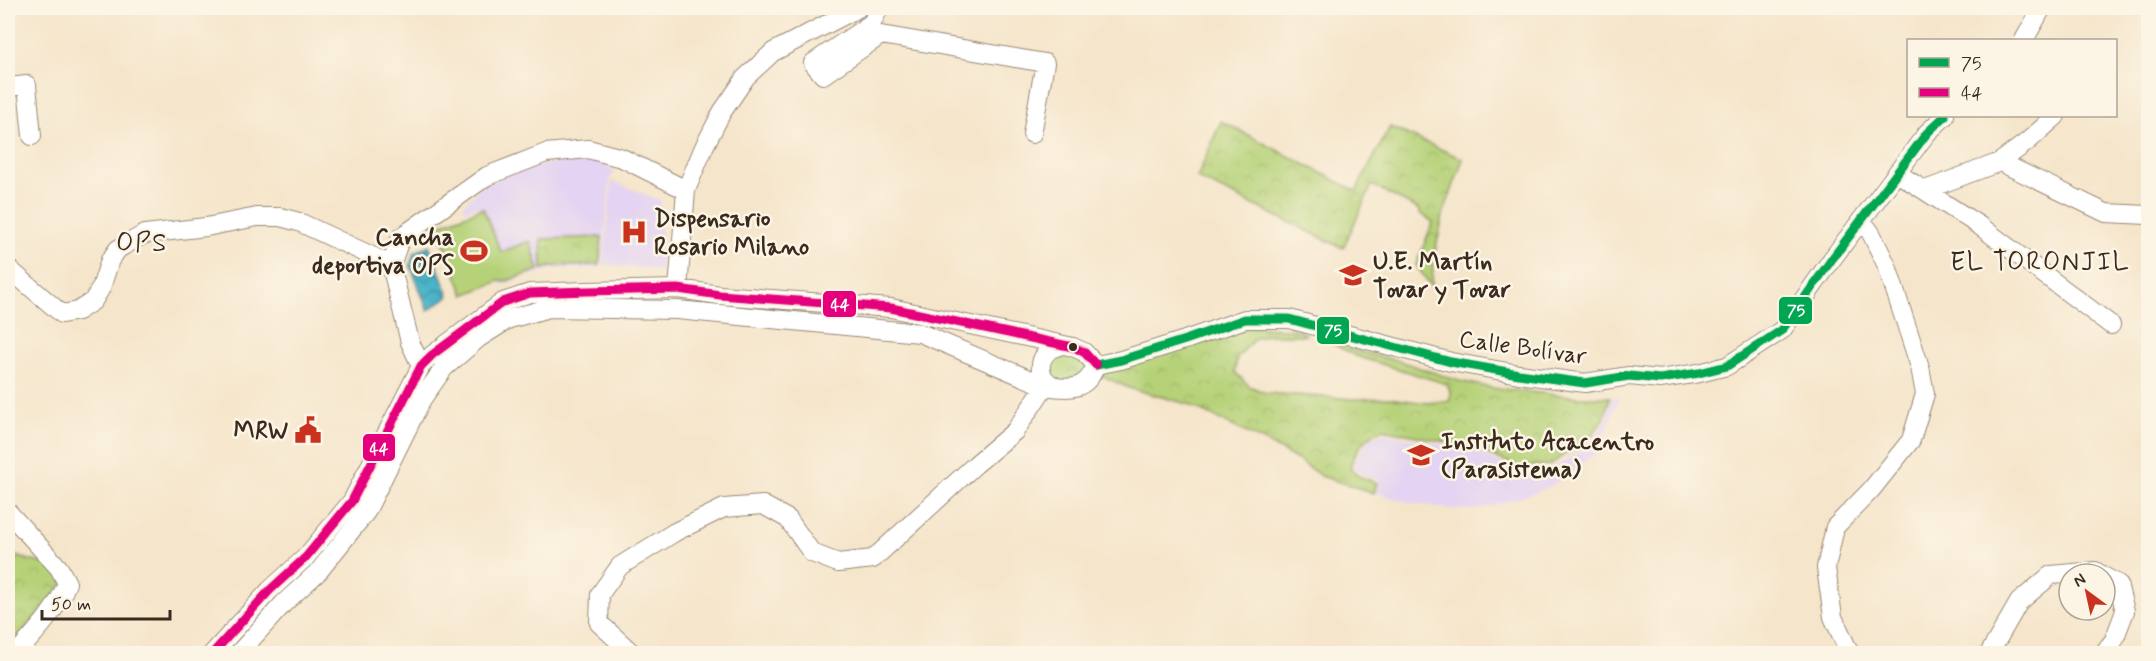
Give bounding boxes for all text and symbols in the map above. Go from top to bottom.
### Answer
legend [1907,39,2117,117]
text: 75 [1961,52,1982,76]
text: 44 [1961,82,1982,106]
place label: Dispensario Rosario Milano [654,204,809,263]
hospital icon: Dispensario Rosario Milano [619,217,649,247]
place label: Cancha deportiva OPS [312,223,455,282]
district label: OPS [116,227,168,261]
sports icon: Cancha deportiva OPS [459,236,489,266]
district label: EL TORONJIL [1950,246,2130,280]
place label: U.E. Martín Tovar y Tovar [1373,247,1511,306]
school or university icon: U.E. Martín Tovar y Tovar [1338,260,1368,290]
line badge: 44 [822,290,857,318]
text: 44 [830,295,850,316]
line badge: 75 [1778,296,1813,325]
text: 75 [1787,301,1806,322]
line badge: 75 [1316,316,1350,345]
text: 75 [1324,321,1343,342]
street label: Calle Bolívar [1457,324,1589,373]
unlabelled marker [1067,341,1079,353]
public building icon: MRW [293,415,323,445]
place label: MRW [233,416,288,447]
place label: Instituto Acacentro (Parasistema) [1441,427,1654,486]
line badge: 44 [362,433,396,462]
text: 44 [369,439,389,460]
school or university icon: Instituto Acacentro (Parasistema) [1406,440,1436,470]
north arrow [2057,562,2117,622]
text: N [2069,569,2090,592]
scale bar [42,583,170,621]
text: 50 m [51,593,91,617]

